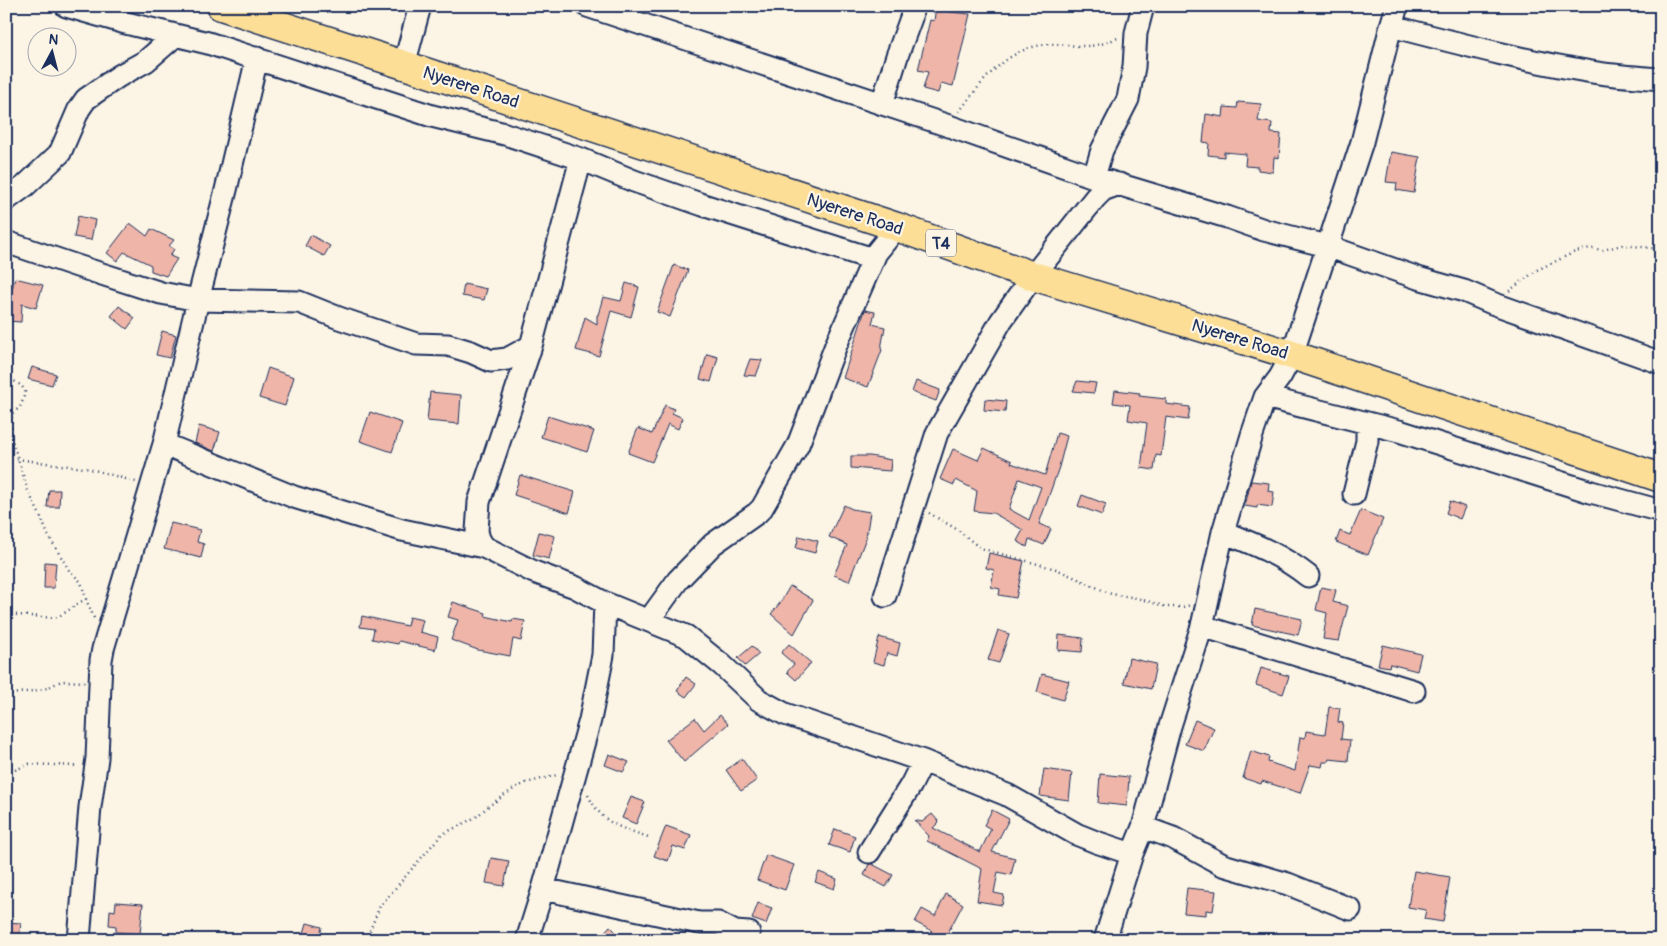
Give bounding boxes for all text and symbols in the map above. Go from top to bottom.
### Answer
north arrow [28,28,78,78]
text: N [48,31,59,49]
street label: Nyerere Road [420,61,522,114]
street label: Nyerere Road [804,188,906,241]
road number: T4 [926,230,956,256]
street label: Nyerere Road [1189,314,1291,365]

